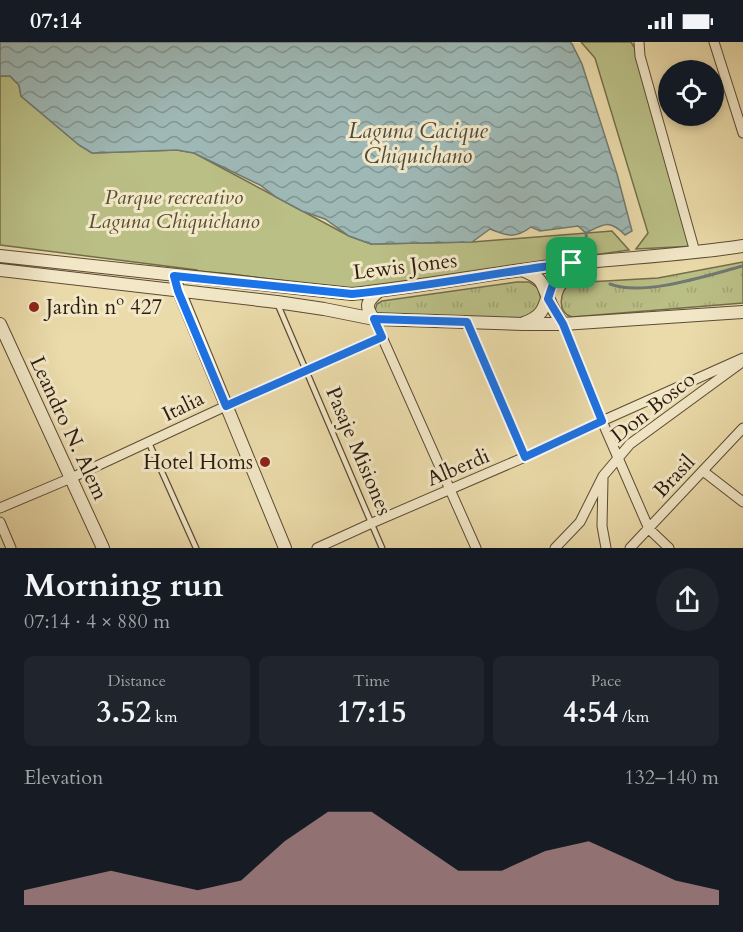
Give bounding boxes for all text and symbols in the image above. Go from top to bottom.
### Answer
text: 07:14 [30,6,81,36]
map controls [658,60,724,126]
button: locate [658,60,724,126]
water label: Laguna Cacique Chiquichano [348,116,488,171]
park label: Parque recreativo Laguna Chiquichano [88,183,260,236]
pin [546,237,597,288]
street label: Lewis Jones [351,246,459,287]
icon: arrive [555,246,588,279]
place label: Jardìn nº 427 [43,293,162,322]
marker: Jardìn nº 427 [27,300,41,314]
street label: Leandro N. Alem [23,352,115,505]
street label: Don Bosco [605,365,701,449]
street label: Pasaje Misiones [318,382,399,520]
street label: Italia [157,384,209,429]
street label: Alberdi [422,441,494,494]
place label: Hotel Homs [143,448,253,477]
street label: Brasil [647,448,702,504]
marker: Hotel Homs [258,455,272,469]
text: Morning run [24,563,224,608]
button: share [656,568,719,631]
text: 07:14 · 4 × 880 m [24,608,170,635]
text: Distance [108,670,166,692]
text: Time [353,670,390,692]
text: Pace [591,670,622,692]
text: 3.52 [96,692,151,733]
text: 17:15 [336,692,407,733]
text: 4:54 [563,692,618,733]
text: km [151,706,177,728]
text: /km [618,706,649,728]
text: Elevation [24,764,103,791]
text: 132–140 m [624,764,719,791]

